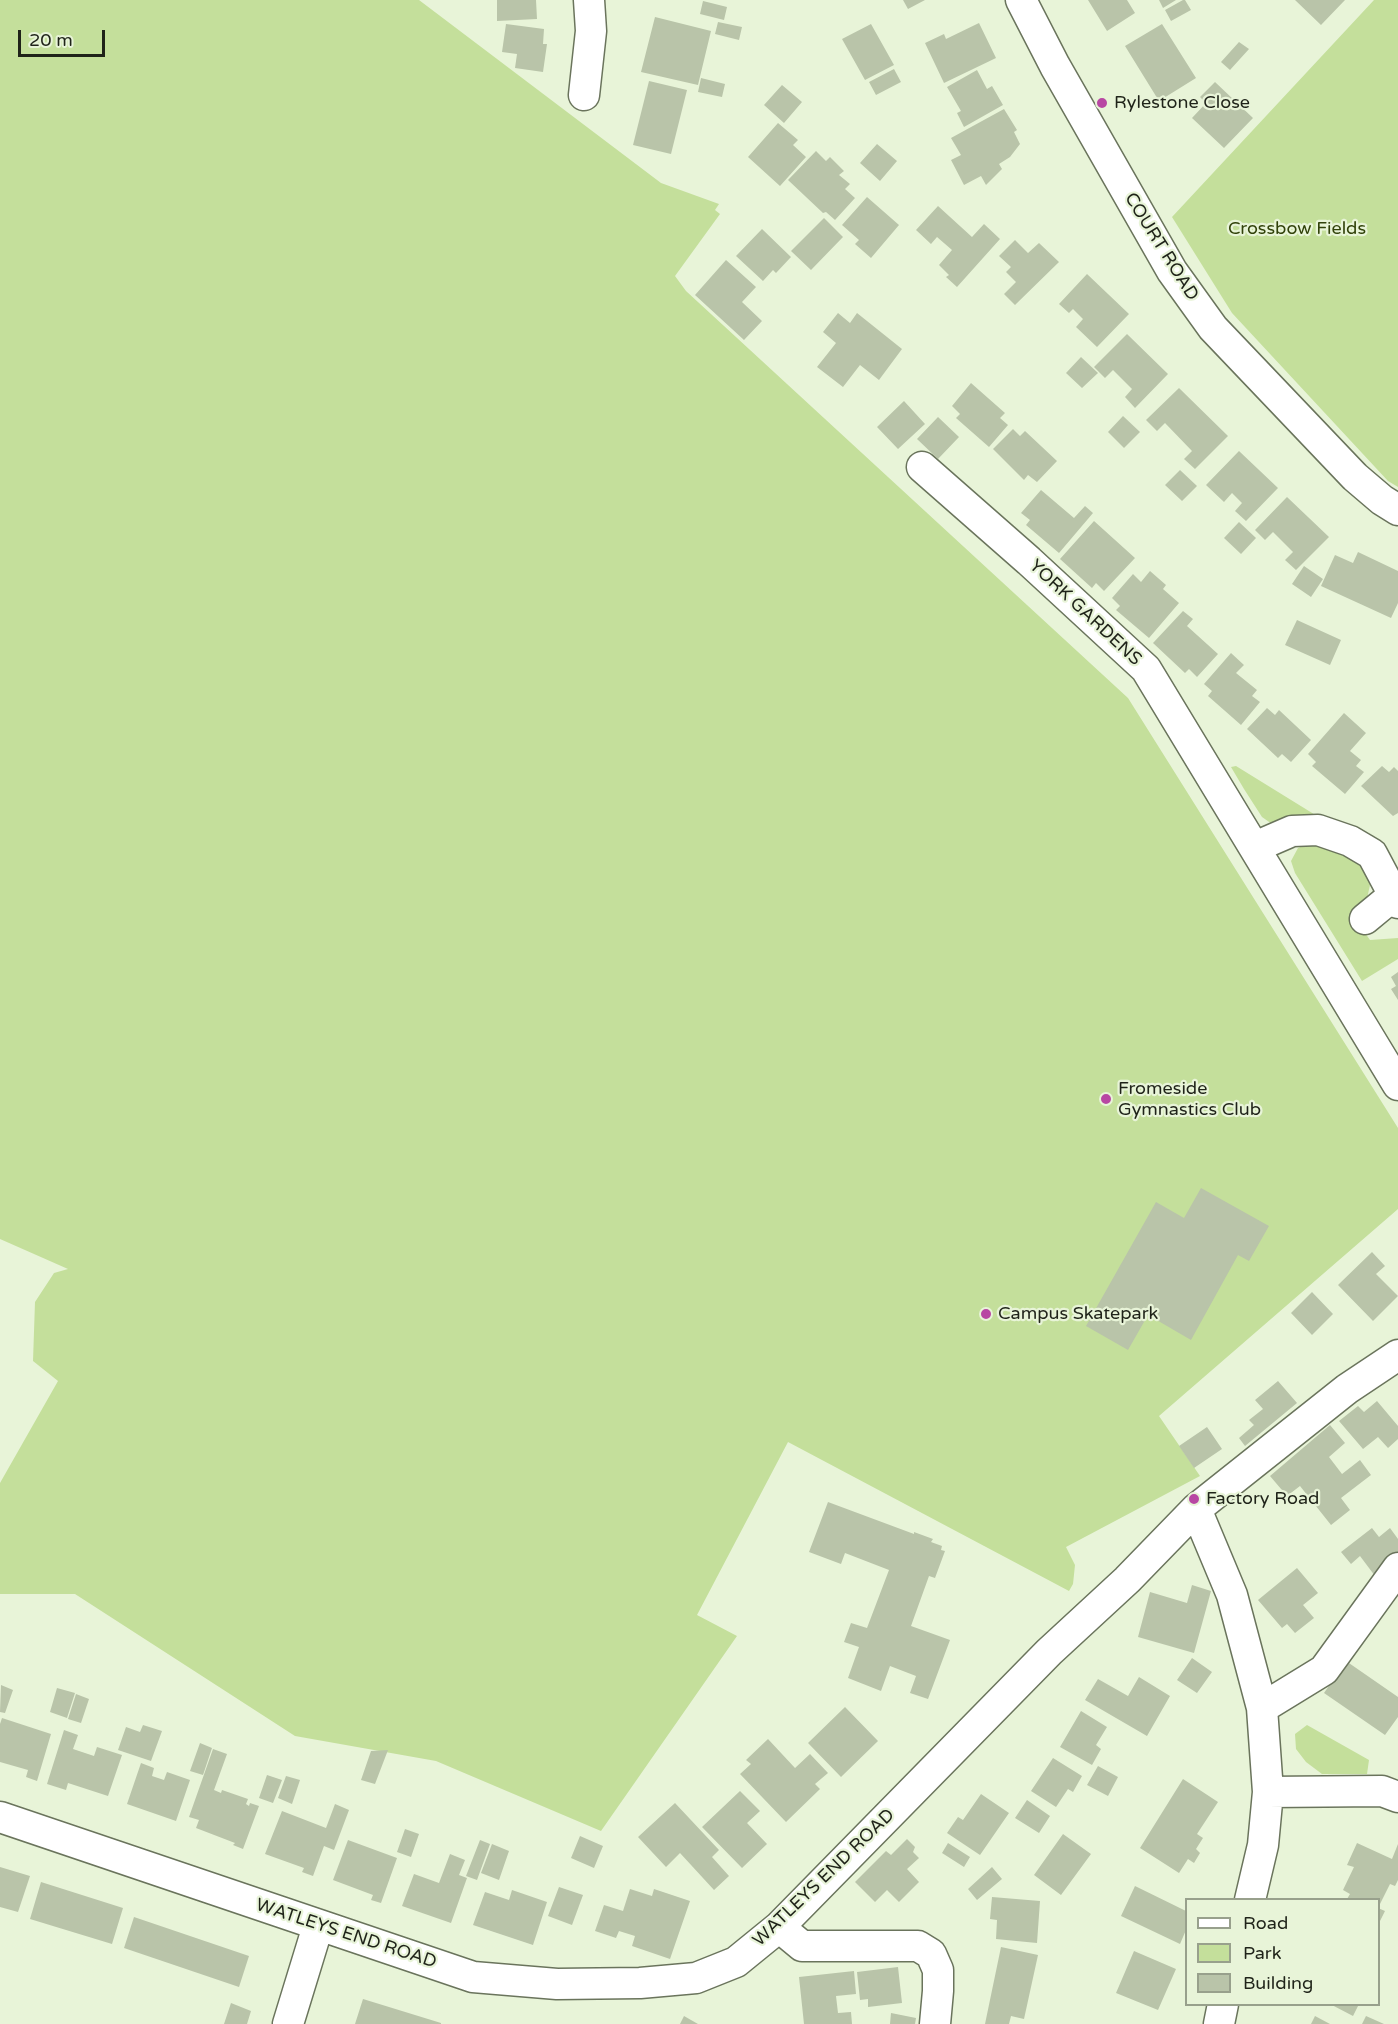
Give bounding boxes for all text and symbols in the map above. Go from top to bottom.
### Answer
scale bar [21,18,108,56]
text: 20 m [29,29,73,51]
place label: Rylestone Close [1114,92,1250,114]
marker: Rylestone Close [1095,96,1109,110]
street label: COURT ROAD [1119,189,1203,305]
park label: Crossbow Fields [1228,218,1366,240]
street label: YORK GARDENS [1024,555,1146,671]
place label: Fromeside Gymnastics Club [1118,1078,1261,1120]
marker: Fromeside Gymnastics Club [1099,1092,1113,1106]
place label: Campus Skatepark [998,1303,1158,1325]
marker: Campus Skatepark [979,1307,993,1321]
place label: Factory Road [1206,1488,1319,1510]
marker: Factory Road [1187,1492,1201,1506]
street label: WATLEYS END ROAD [749,1805,899,1951]
street label: WATLEYS END ROAD [253,1895,439,1973]
legend [1185,1898,1380,2006]
text: Road [1243,1912,1288,1934]
text: Park [1243,1942,1281,1964]
text: Building [1243,1972,1313,1994]

